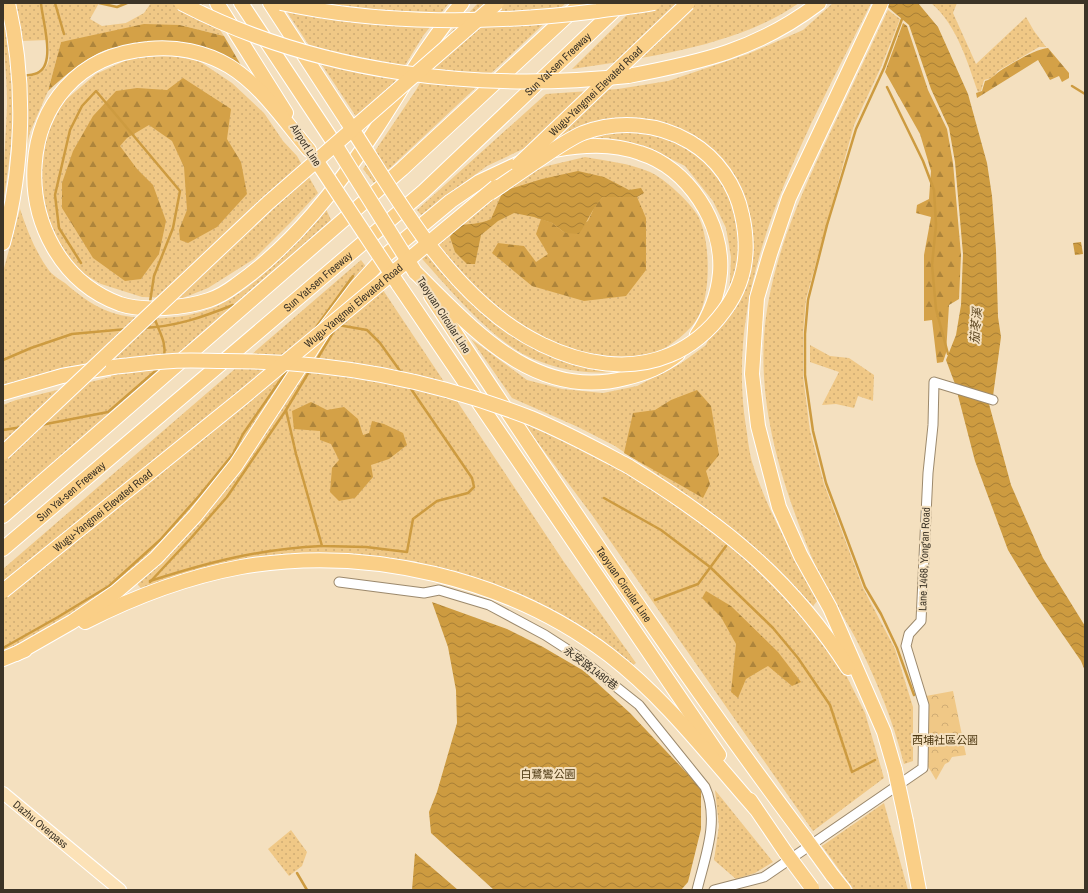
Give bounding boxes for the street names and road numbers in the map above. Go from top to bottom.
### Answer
street label: Sun Yat-sen Freeway [522,29,594,99]
street label: Wugu-Yangmei Elevated Road [546,43,645,139]
street label: Airport Line [287,120,324,169]
street label: Sun Yat-sen Freeway [280,248,355,315]
street label: Wugu-Yangmei Elevated Road [301,261,406,350]
street label: Taoyuan Circular Line [414,274,474,356]
street label: Sun Yat-sen Freeway [33,458,109,525]
street label: Wugu-Yangmei Elevated Road [50,466,155,555]
street label: Lane 1468, Yong'an Road [915,507,933,611]
street label: Taoyuan Circular Line [593,544,655,625]
street label: 永安路1480巷 [561,643,621,693]
street label: Dazhu Overpass [10,797,71,851]

